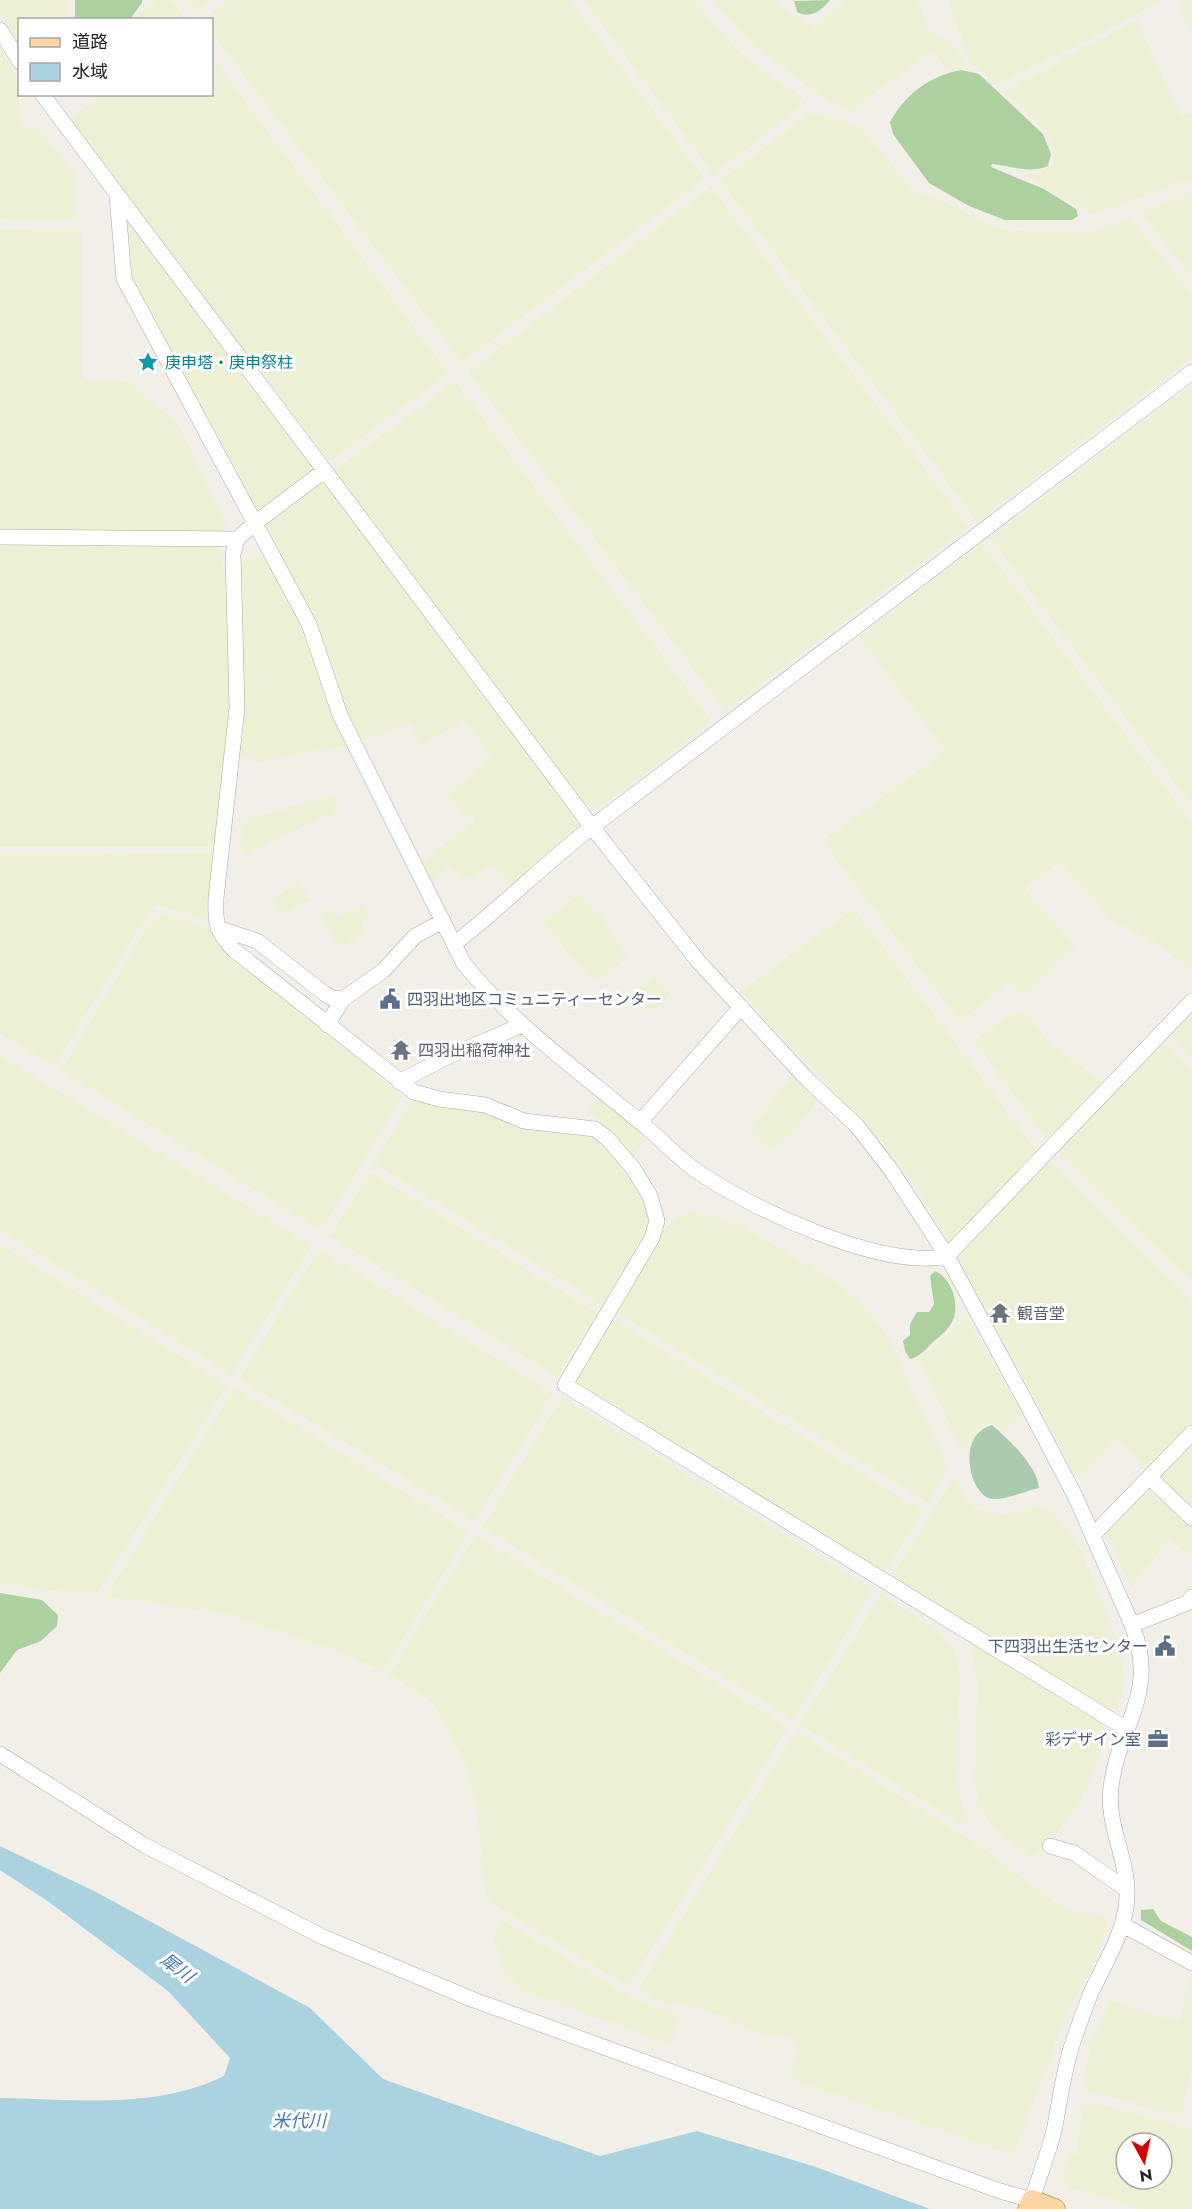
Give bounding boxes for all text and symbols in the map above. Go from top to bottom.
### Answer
legend [18,18,213,96]
text: 道路 [72,29,108,55]
text: 水域 [72,59,108,85]
place icon: 庚申塔・庚申祭柱 [136,350,160,374]
place label: 庚申塔・庚申祭柱 [165,351,293,374]
public building icon: 四羽出地区コミュニティーセンター [378,987,402,1011]
place label: 四羽出地区コミュニティーセンター [407,988,662,1011]
temple icon: 四羽出稲荷神社 [389,1038,413,1062]
place label: 四羽出稲荷神社 [418,1039,530,1062]
temple icon: 観音堂 [988,1301,1012,1325]
place label: 観音堂 [1017,1302,1065,1325]
public building icon: 下四羽出生活センター [1153,1634,1177,1658]
place label: 下四羽出生活センター [988,1635,1148,1658]
office icon: 彩デザイン室 [1146,1727,1170,1751]
place label: 彩デザイン室 [1045,1728,1141,1751]
water label: 犀川 [155,1947,201,1990]
water label: 米代川 [272,2108,328,2134]
north arrow [1114,2131,1174,2191]
text: N [1138,2163,1154,2188]

